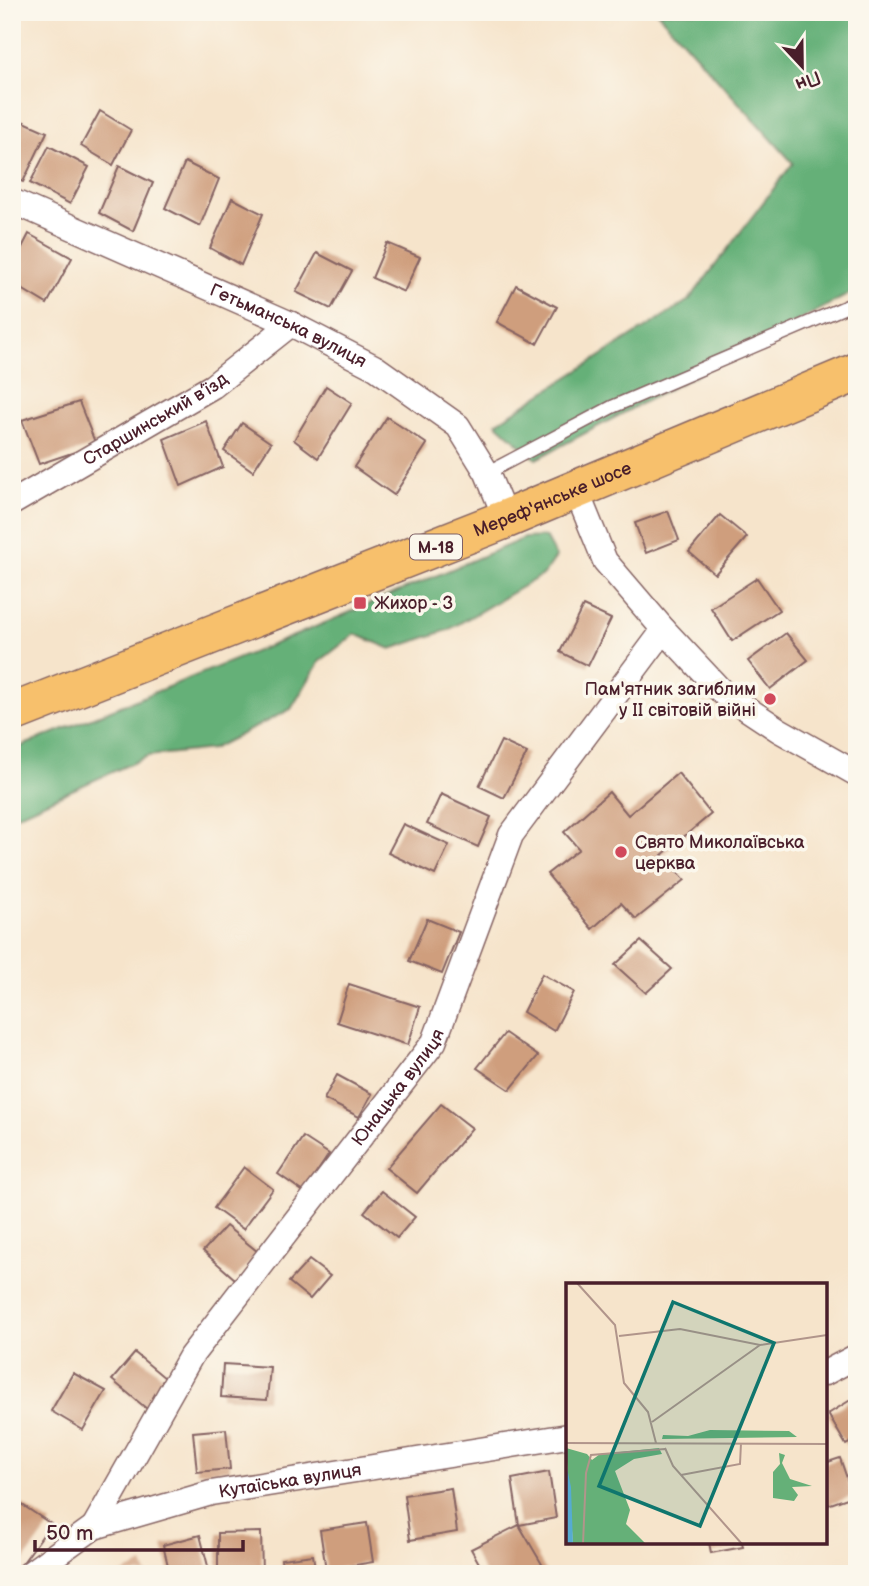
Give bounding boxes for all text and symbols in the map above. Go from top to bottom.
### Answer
north arrow [768,32,838,102]
text: Пн [792,65,824,96]
street label: Гетьманська вулиця [207,280,370,372]
street label: Старшинський в’їзд [79,368,232,470]
street label: Мереф'янське шосе [470,458,635,542]
road number: М-18 [410,534,462,560]
place label: Жихор - 3 [374,593,453,614]
marker: Жихор - 3 [352,595,368,611]
place label: Пам'ятник загиблим у II світовій війні [585,679,756,721]
marker: Пам'ятник загиблим у II світовій війні [762,691,778,707]
place label: Свято Миколаївська церква [635,832,805,874]
marker: Свято Миколаївська церква [613,844,629,860]
street label: Юнацька вулиця [348,1026,449,1150]
inset map [566,1283,827,1544]
street label: Кутаїська вулиця [217,1459,363,1503]
scale bar [35,1509,243,1553]
text: 50 m [46,1521,93,1546]

